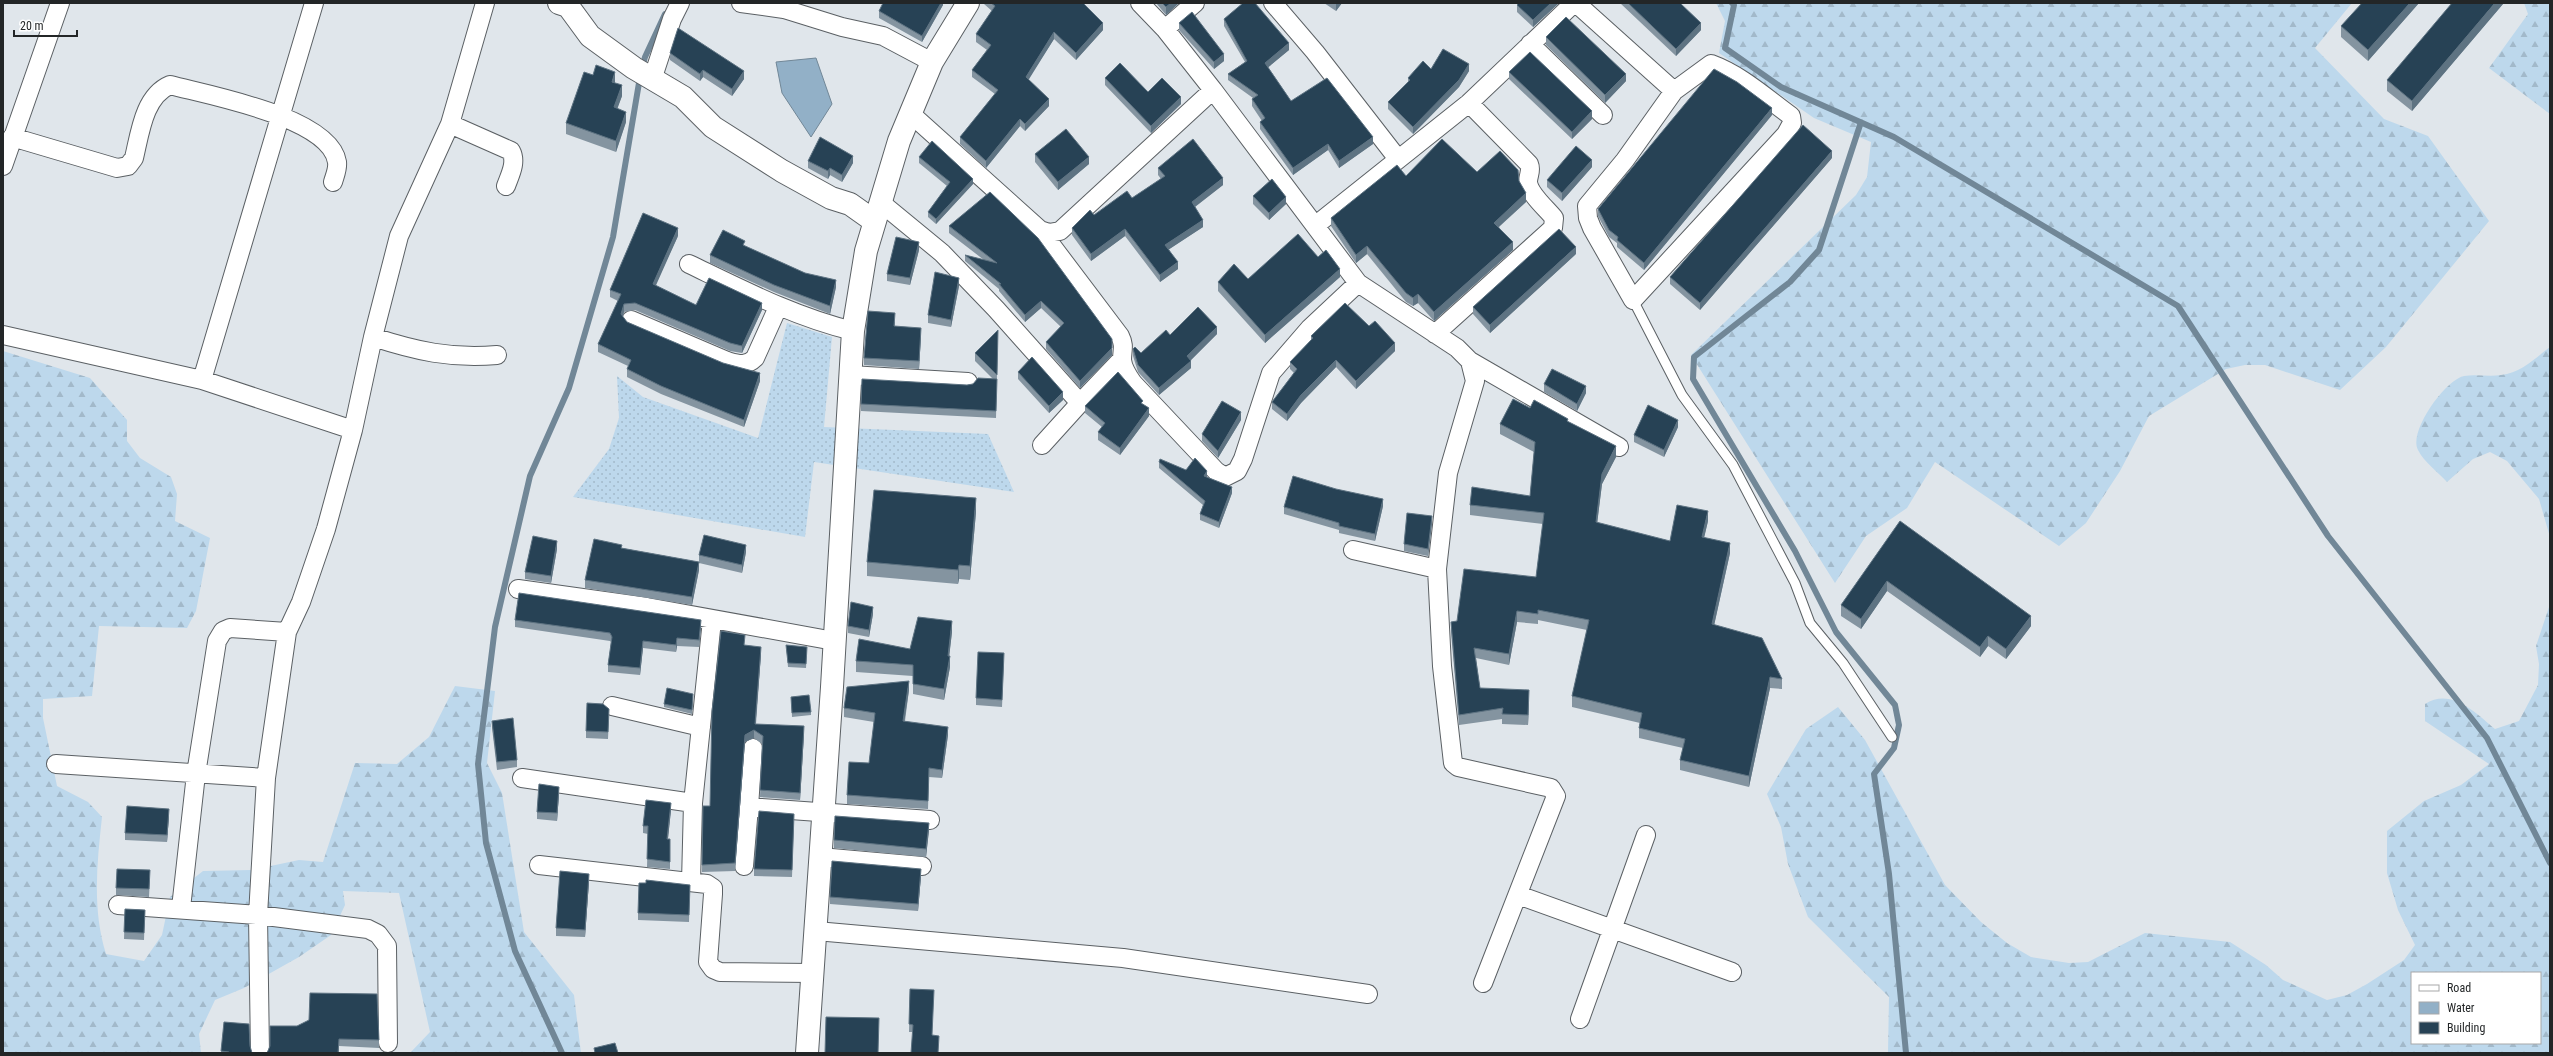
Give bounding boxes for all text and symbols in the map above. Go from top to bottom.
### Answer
scale bar [14,12,77,38]
text: 20 m [20,19,44,33]
legend [2411,972,2541,1044]
text: Road [2447,981,2471,995]
text: Water [2447,1001,2475,1015]
text: Building [2447,1021,2485,1035]

